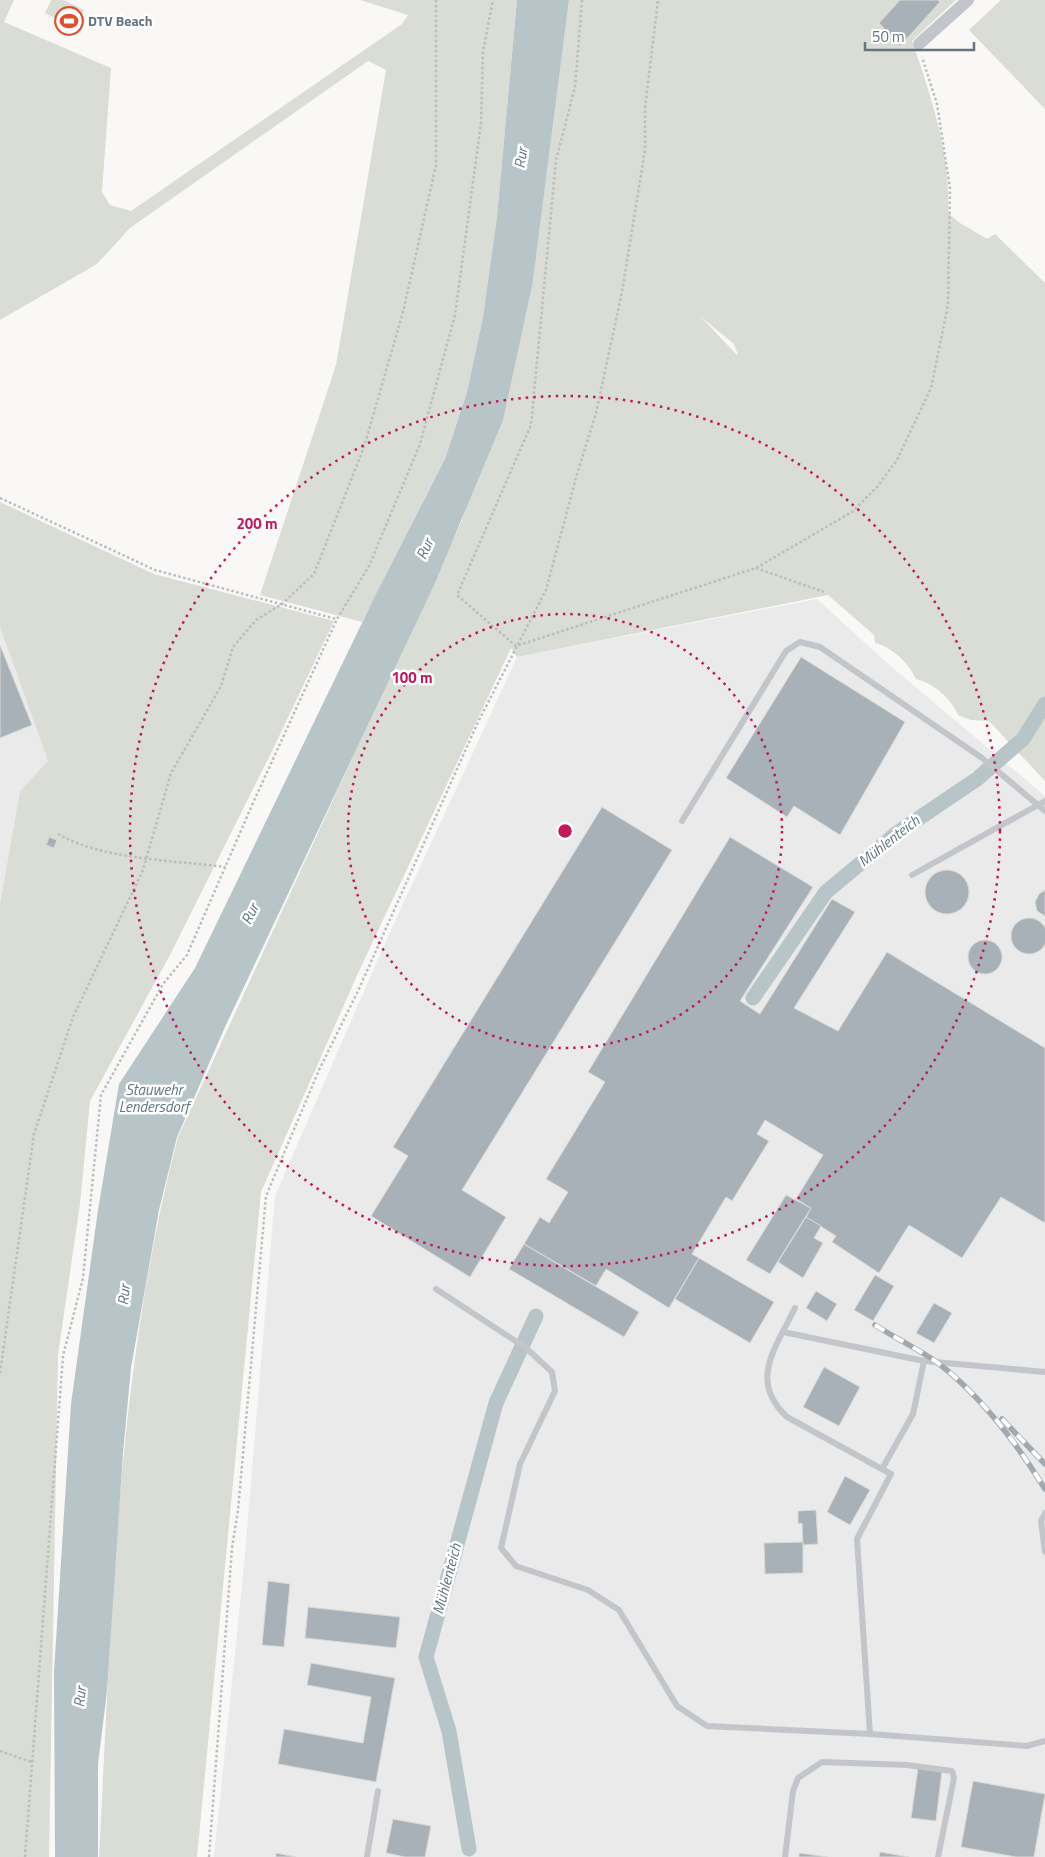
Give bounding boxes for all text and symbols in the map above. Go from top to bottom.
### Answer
sports icon: DTV Beach [54,6,84,36]
place label: DTV Beach [88,10,153,31]
scale bar [865,20,974,52]
text: 50 m [872,25,905,48]
water label: Rur [508,144,534,170]
text: 200 m [236,512,278,535]
water label: Rur [410,533,440,563]
text: 100 m [391,666,433,689]
water label: Mühlenteich [853,809,925,872]
centre of rings [556,822,574,840]
water label: Rur [235,897,265,928]
water label: Stauwehr Lendersdorf [119,1078,192,1118]
water label: Rur [111,1281,136,1306]
water label: Mühlenteich [426,1540,467,1617]
water label: Rur [67,1683,92,1708]

